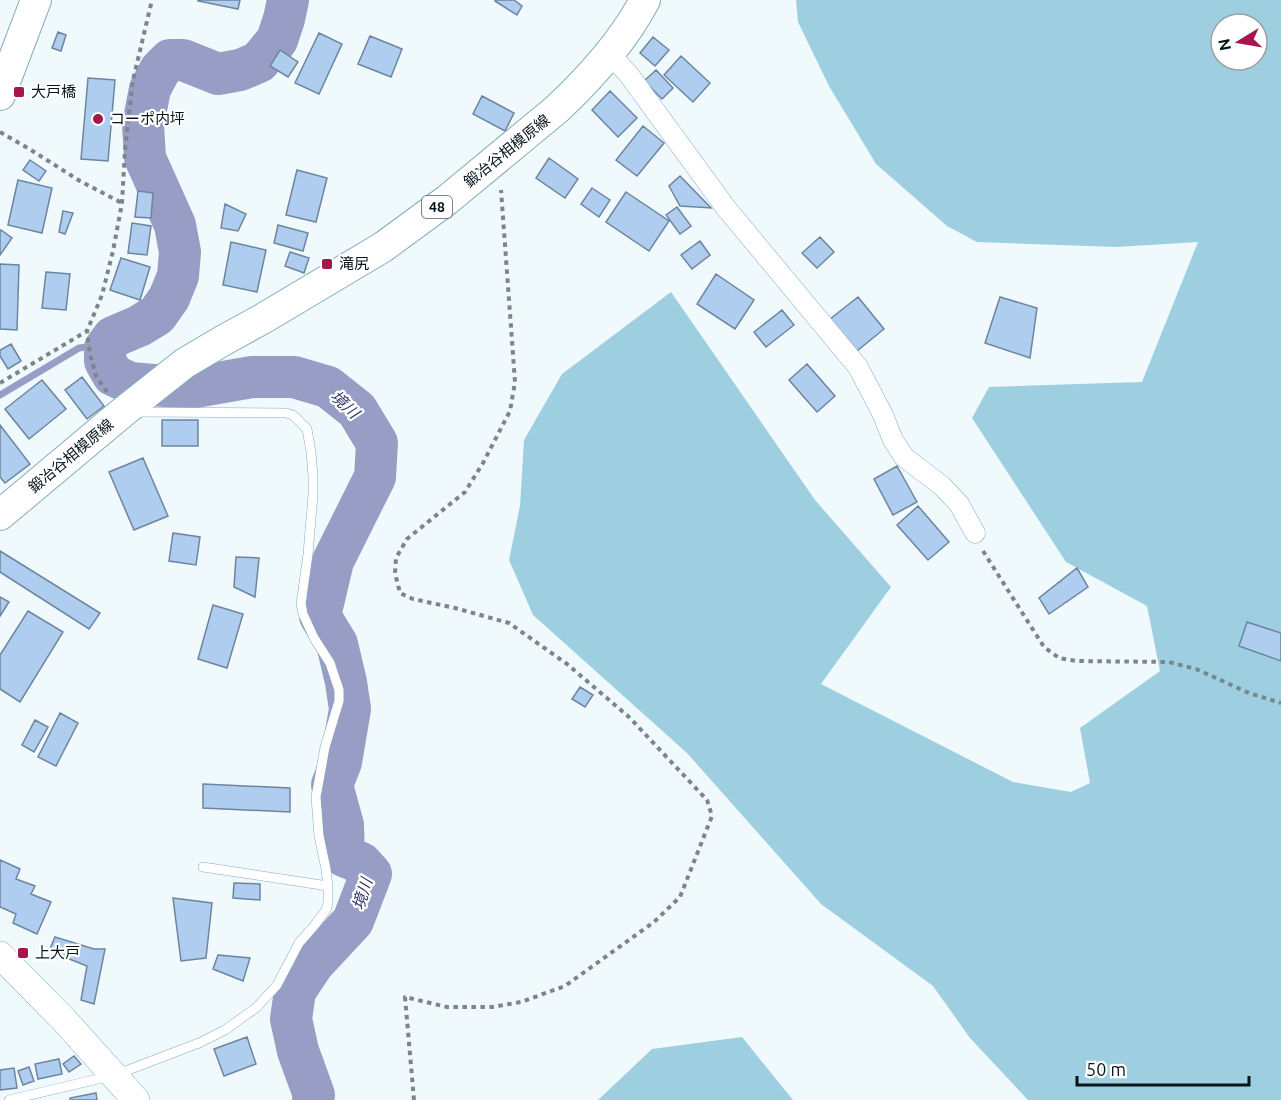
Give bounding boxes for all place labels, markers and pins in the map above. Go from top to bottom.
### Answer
place label: 大戸橋 [31,83,76,100]
marker: 大戸橋 [12,85,26,99]
place label: コーポ内坪 [110,110,185,127]
marker: コーポ内坪 [91,112,105,126]
place label: 滝尻 [339,255,369,272]
marker: 滝尻 [320,257,334,271]
place label: 上大戸 [35,944,80,961]
marker: 上大戸 [16,946,30,960]

